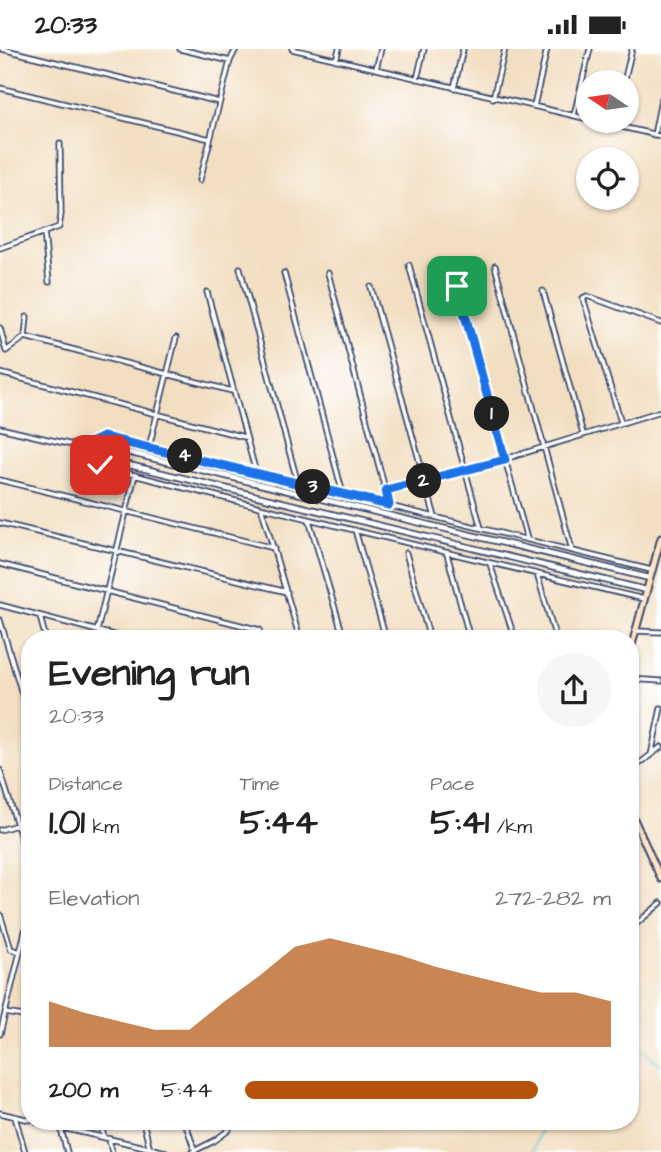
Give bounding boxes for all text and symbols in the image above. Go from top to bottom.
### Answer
text: 20:33 [35,7,97,43]
north arrow [576,70,639,133]
map controls [576,70,639,210]
button: locate [576,147,639,210]
pin [427,256,487,316]
icon: arrive [438,267,476,305]
pin: 1 [475,397,510,431]
text: 1 [490,400,493,427]
pin [70,435,130,495]
pin: 4 [168,439,202,473]
text: 4 [178,442,191,469]
icon: check [81,446,119,484]
pin: 2 [406,463,442,499]
text: 2 [418,467,429,494]
pin: 3 [296,469,330,505]
text: 3 [308,473,317,500]
text: Evening run [49,648,250,700]
button: share [537,653,611,727]
text: 20:33 [49,700,104,732]
text: Distance [49,771,123,798]
text: Time [240,771,279,798]
text: Pace [430,771,474,798]
text: 1.01 [49,798,85,847]
text: 5:44 [240,798,318,847]
text: 5:41 [430,798,489,847]
text: km [85,814,119,841]
text: /km [489,814,532,841]
text: Elevation [49,882,140,914]
text: 272–282 m [495,882,611,914]
text: 200 m [49,1074,118,1106]
text: 5:44 [161,1074,212,1106]

